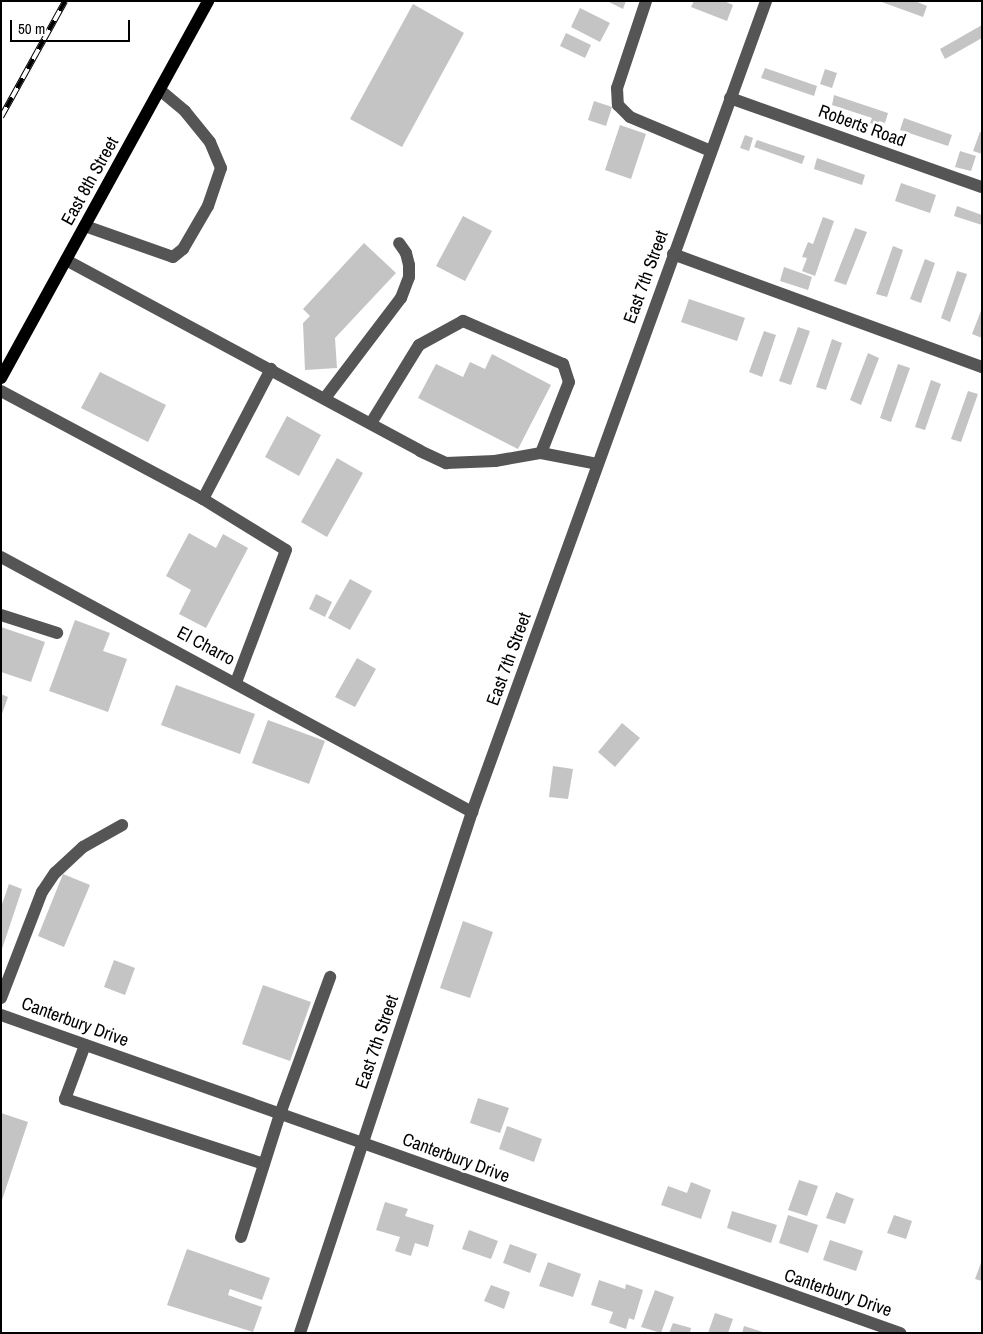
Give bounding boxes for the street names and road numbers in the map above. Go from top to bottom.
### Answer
street label: Roberts Road [816,100,908,152]
street label: East 8th Street [57,133,123,229]
street label: East 7th Street [619,227,673,327]
street label: East 7th Street [482,609,536,709]
street label: El Charro [173,622,239,670]
street label: East 7th Street [351,992,403,1092]
street label: Canterbury Drive [19,993,131,1051]
street label: Canterbury Drive [400,1129,512,1187]
street label: Canterbury Drive [781,1264,895,1322]

